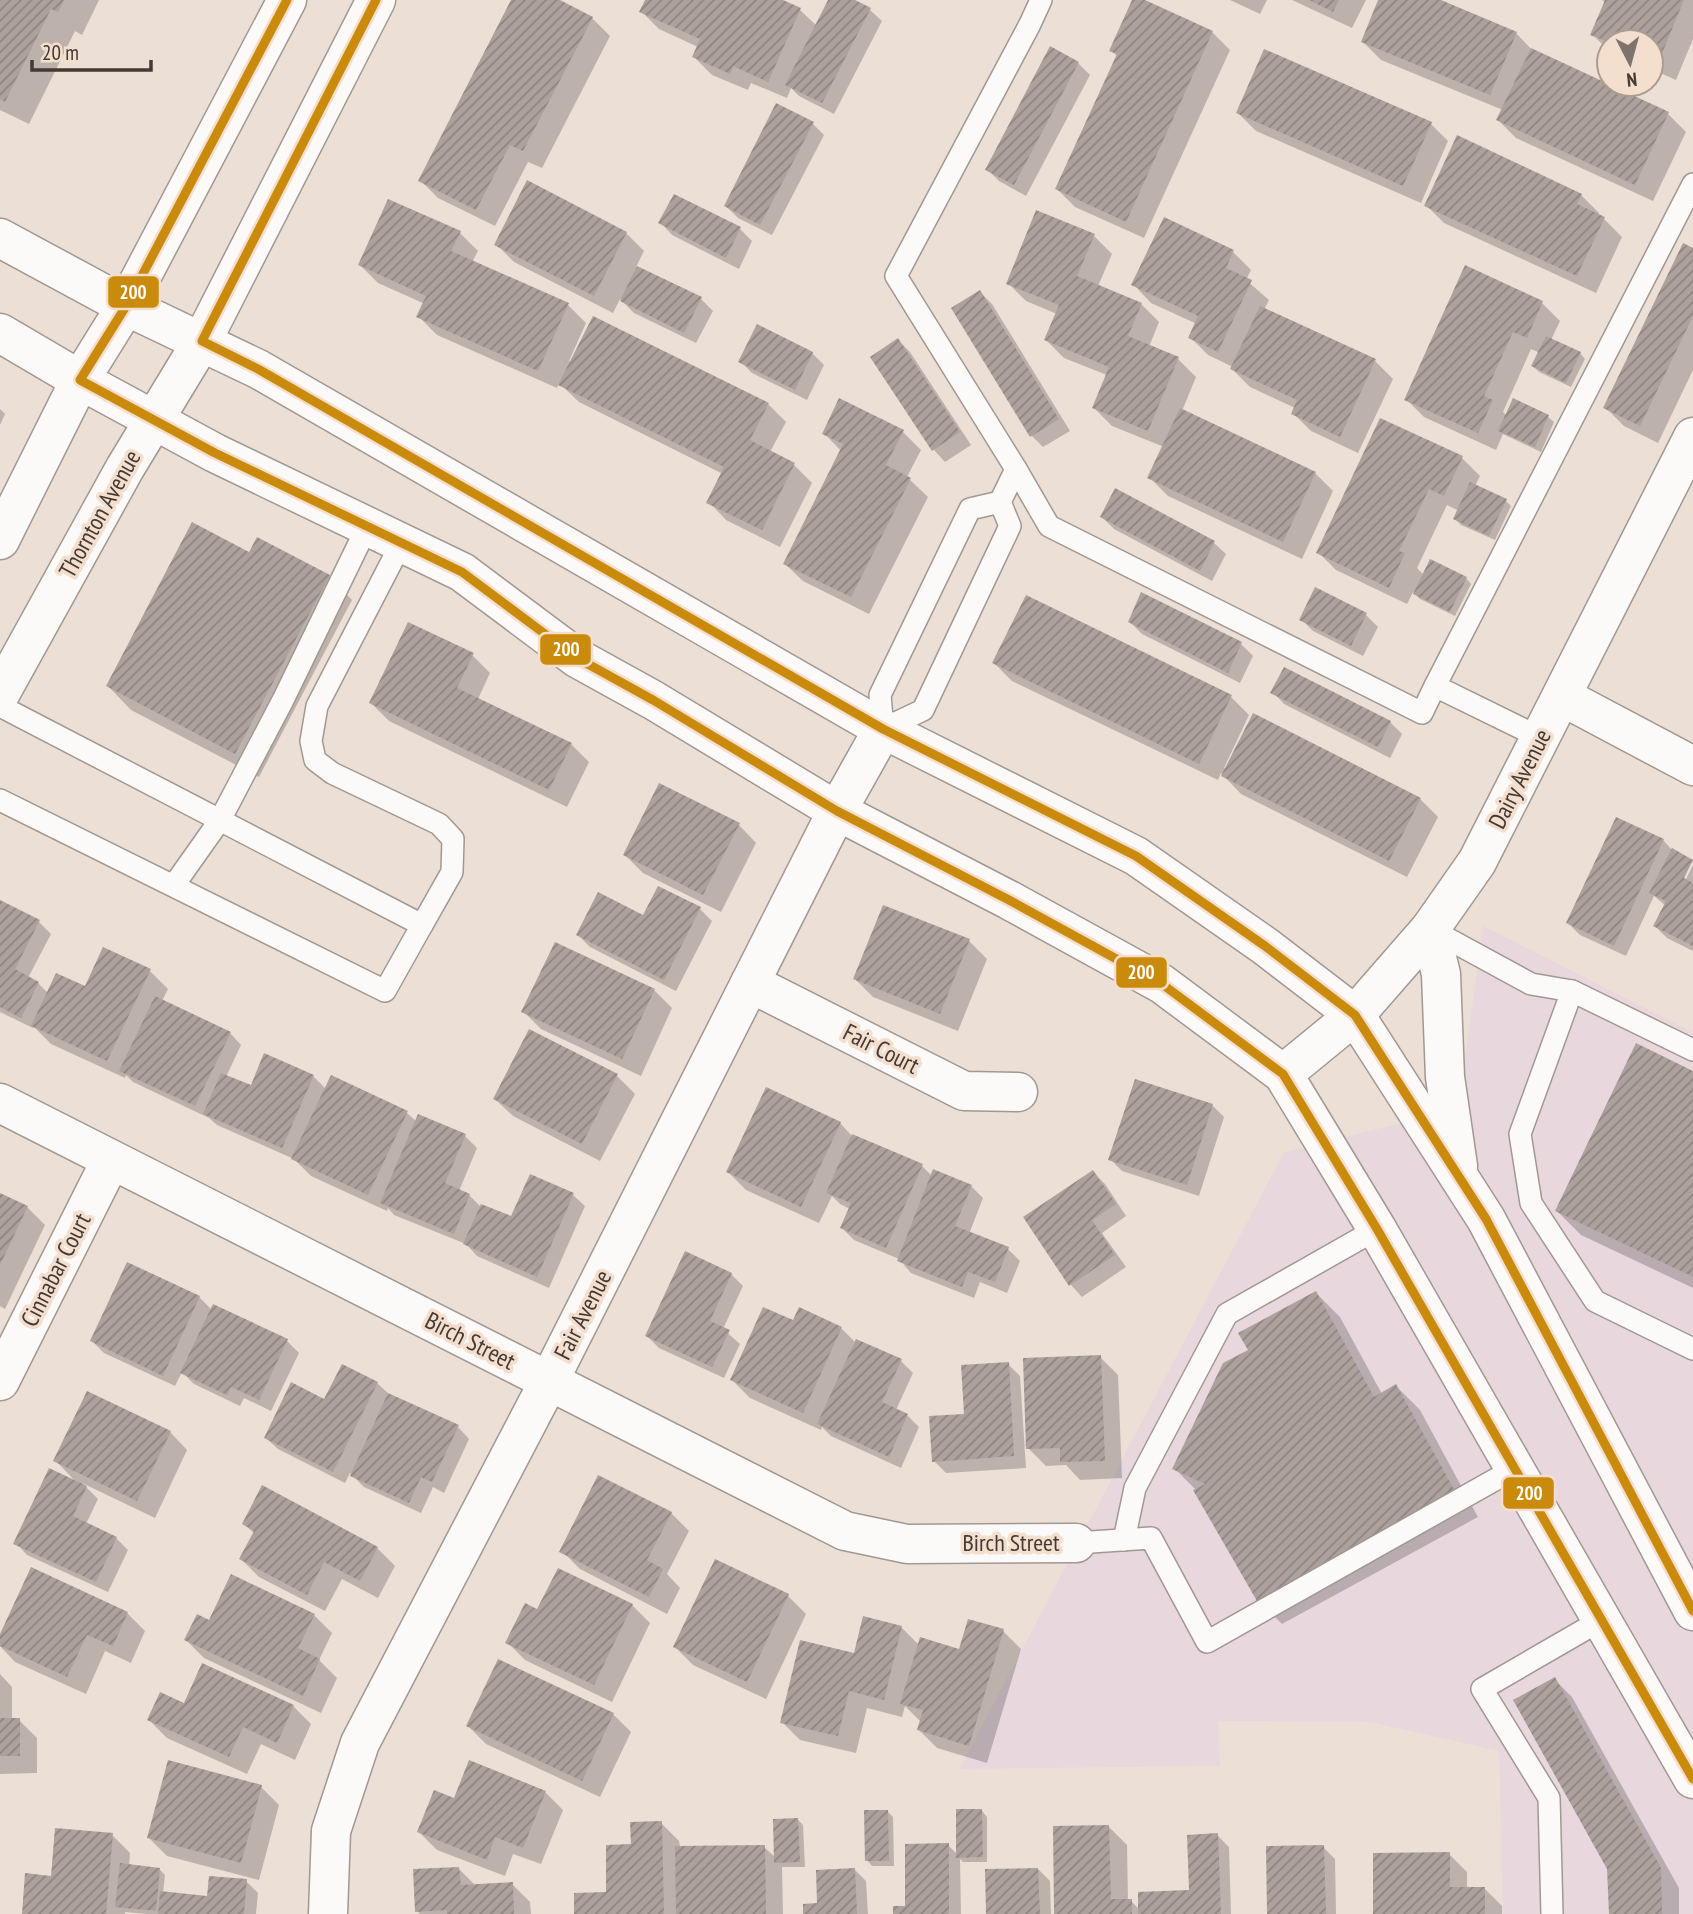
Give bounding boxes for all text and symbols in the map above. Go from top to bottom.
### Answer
scale bar [32,28,150,72]
north arrow [1595,28,1665,98]
text: 20 m [42,39,79,66]
text: N [1625,67,1638,92]
line badge: 200 [107,275,160,309]
text: 200 [119,280,147,304]
street label: Thornton Avenue [52,444,147,583]
line badge: 200 [539,633,592,666]
text: 200 [552,637,580,661]
street label: Dairy Avenue [1481,724,1558,834]
line badge: 200 [1115,956,1168,989]
text: 200 [1127,960,1155,984]
street label: Fair Court [838,1016,925,1081]
street label: Cinnabar Court [14,1207,98,1332]
street label: Fair Avenue [547,1265,618,1365]
street label: Birch Street [420,1305,521,1377]
line badge: 200 [1502,1476,1555,1510]
text: 200 [1515,1481,1543,1505]
street label: Birch Street [963,1527,1060,1558]

